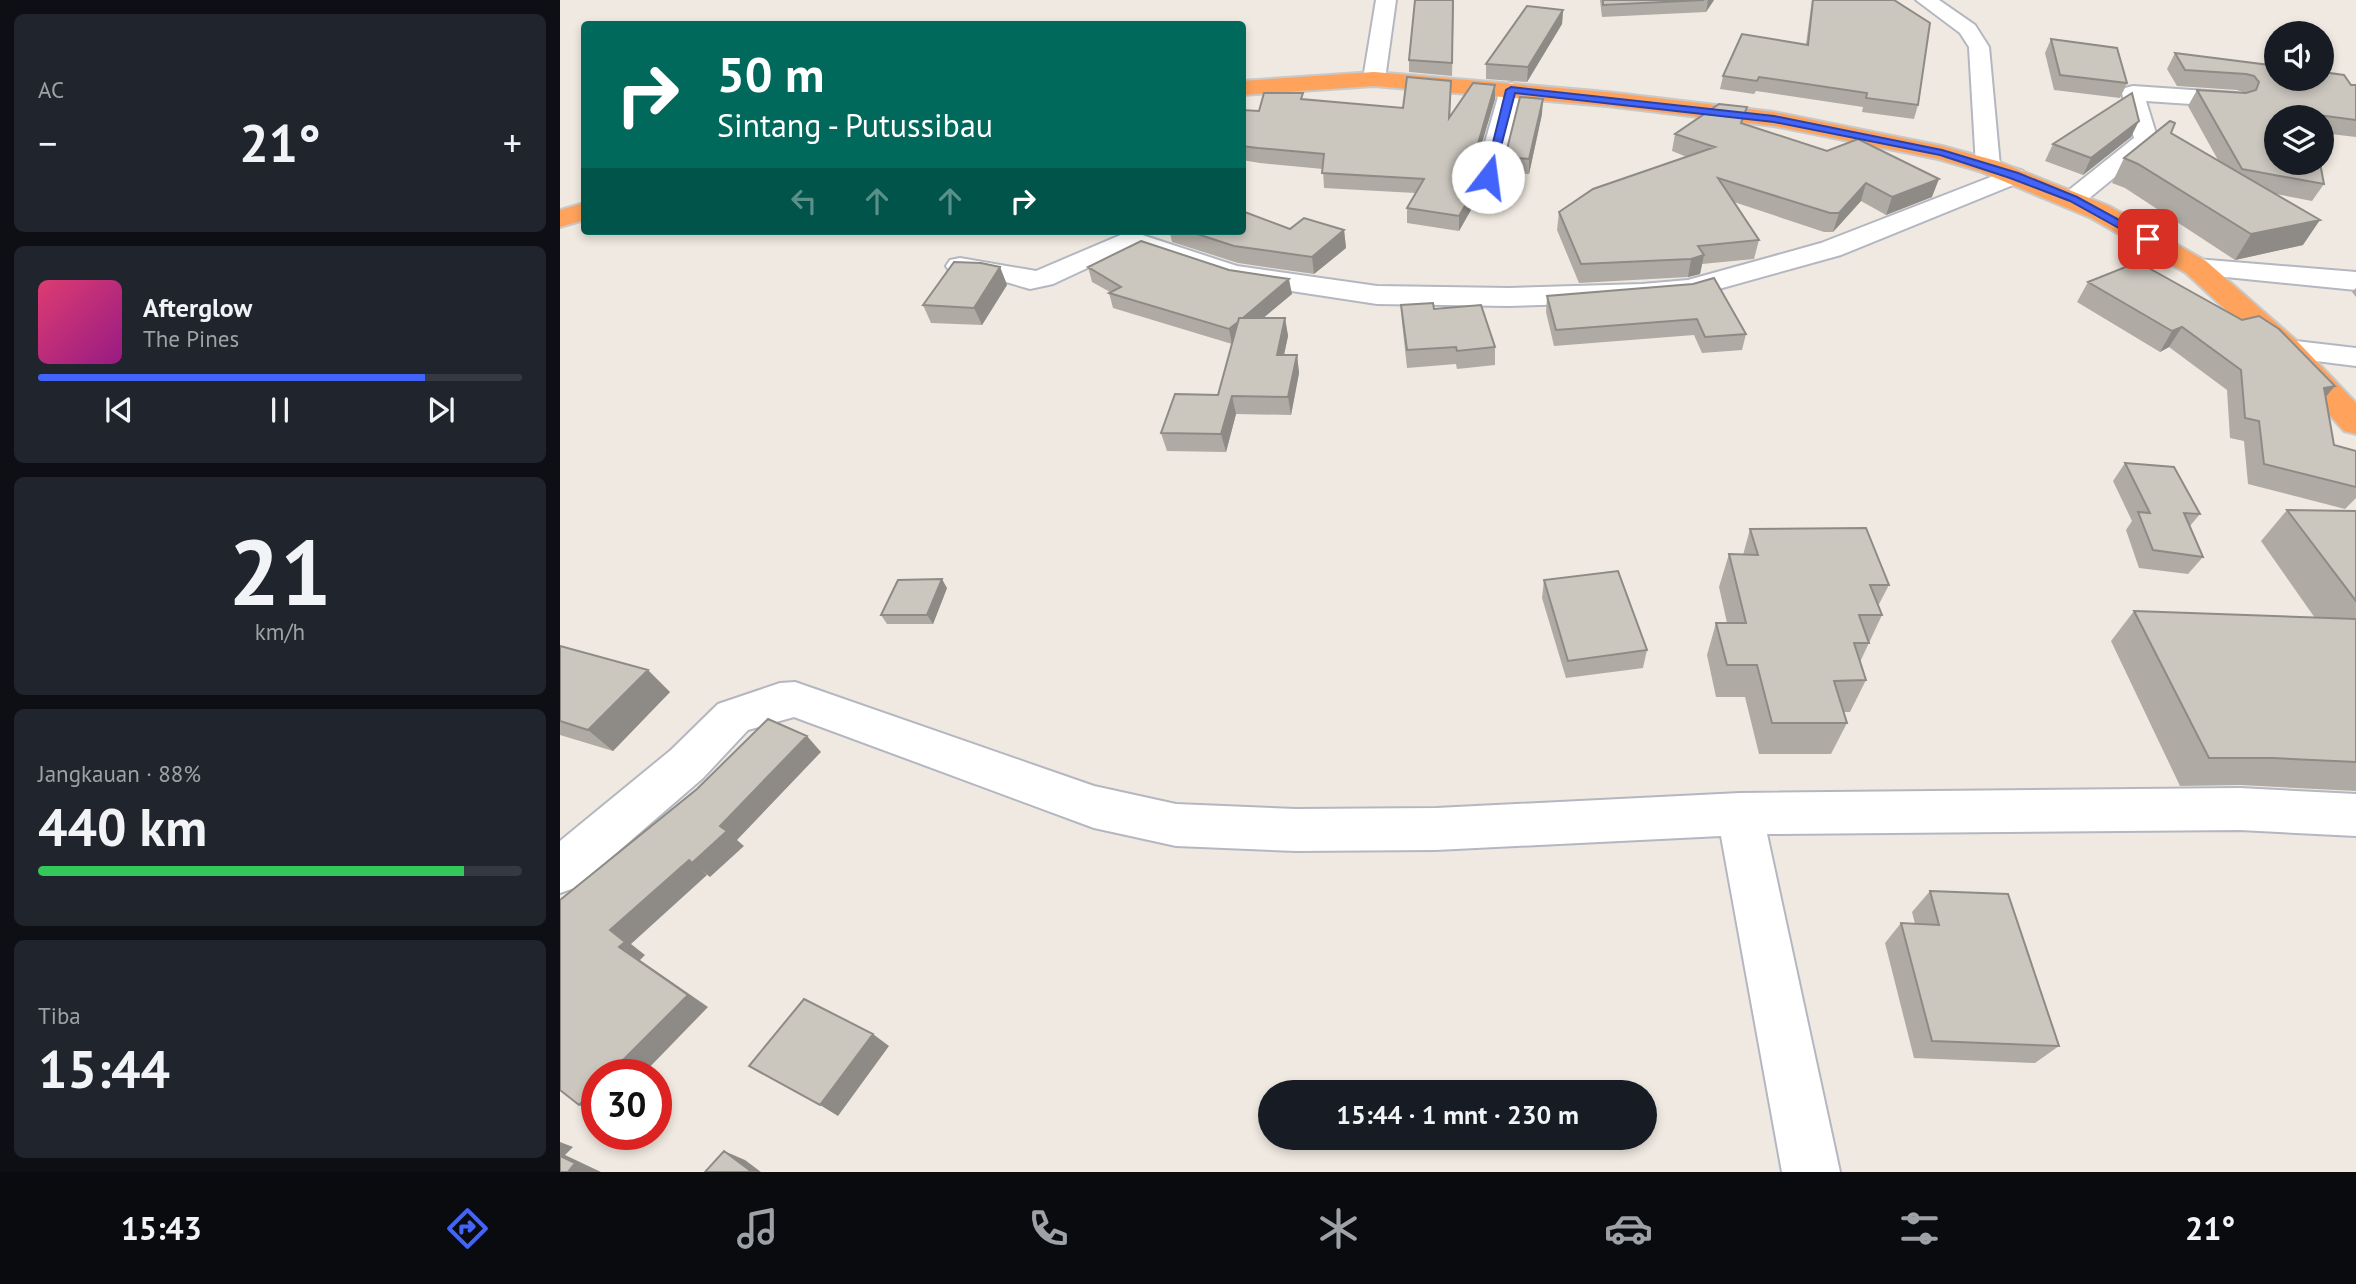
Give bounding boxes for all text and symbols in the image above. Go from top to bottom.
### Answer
map controls [2264,21,2334,175]
button: sound [2264,21,2334,91]
text: 50 m [717,42,824,106]
icon: right [602,49,693,140]
text: AC [38,75,64,104]
text: Sintang - Putussibau [717,104,993,146]
button: layers [2264,105,2334,175]
text: 21° [239,109,321,176]
text: − [38,118,57,167]
text: + [503,118,522,167]
position arrow [1451,140,1525,214]
icon: left [785,182,823,220]
icon: ahead [858,182,896,220]
icon: ahead [931,182,969,220]
icon: right [1004,182,1042,220]
pin [2118,209,2178,269]
icon: arrive [2129,220,2167,258]
text: Afterglow [143,291,252,324]
text: The Pines [143,324,239,353]
icon: previous [100,391,138,429]
icon: pause [261,391,299,429]
icon: next [422,391,460,429]
text: 21 [228,512,332,630]
text: km/h [255,617,305,646]
text: Jangkauan · 88% [38,759,201,788]
text: 440 km [38,793,207,860]
text: Tiba [38,1001,81,1030]
text: 15:44 [38,1035,170,1102]
speed limit sign: 30 [581,1059,672,1150]
text: 15:44 · 1 mnt · 230 m [1336,1098,1579,1131]
icon: directions [443,1204,492,1253]
icon: music [733,1204,782,1253]
icon: phone [1024,1204,1073,1253]
icon: climate [1314,1204,1363,1253]
icon: car [1604,1204,1653,1253]
icon: filters [1895,1204,1944,1253]
text: 15:43 [121,1207,202,1249]
text: 21° [2185,1207,2235,1249]

